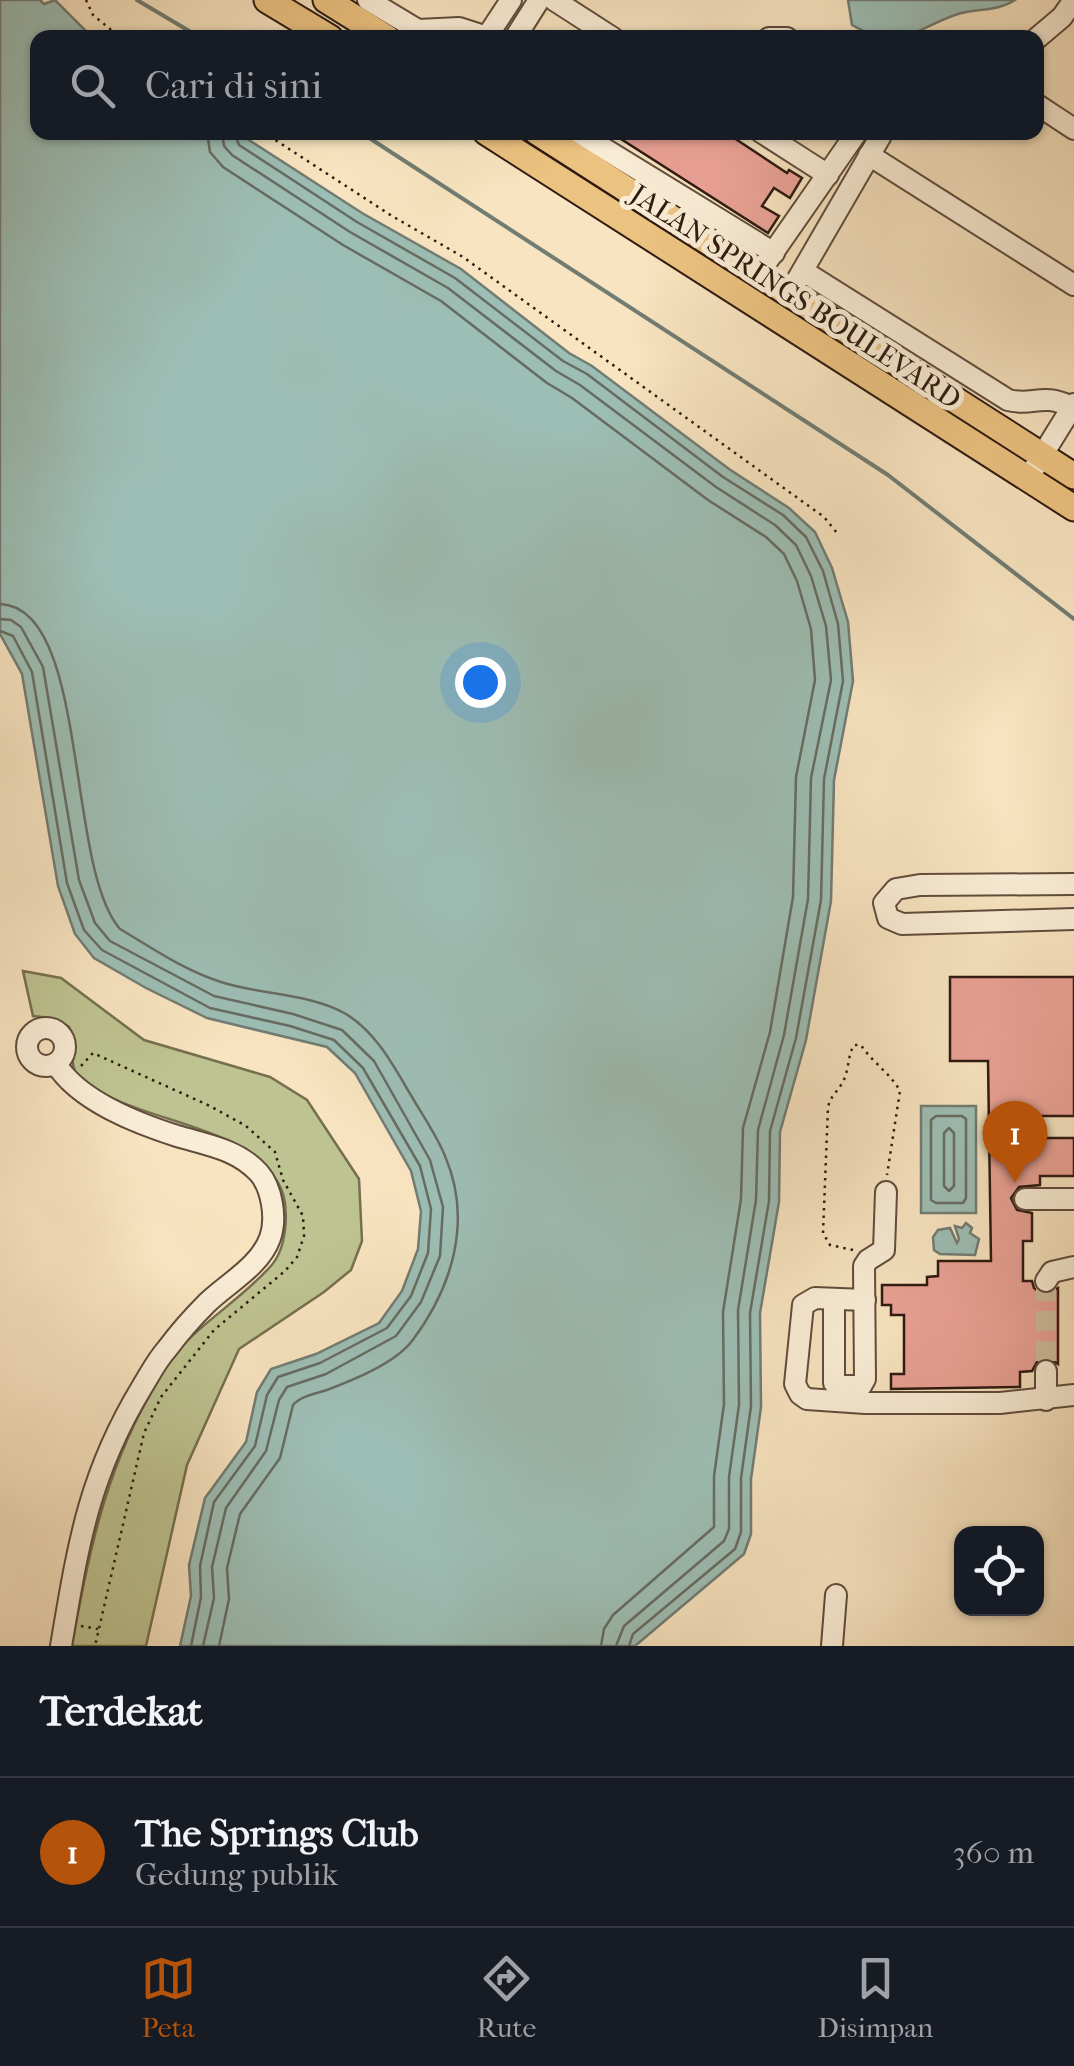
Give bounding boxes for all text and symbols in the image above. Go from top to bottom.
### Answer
search box [30,30,1044,140]
icon: search [65,58,120,113]
text: Cari di sini [145,63,322,108]
street label: JALAN SPRINGS BOULEVARD [623,176,967,416]
your location [455,657,506,708]
pin: 1 [982,1100,1048,1183]
map controls [954,1526,1044,1616]
button: locate [954,1526,1044,1616]
text: Terdekat [40,1687,202,1736]
text: The Springs Club [135,1811,419,1856]
text: 1 [67,1834,78,1871]
text: 360 m [952,1834,1034,1871]
text: Gedung publik [135,1856,338,1893]
tab: Peta [141,1951,196,2044]
tab: Rute [477,1951,536,2044]
tab: Disimpan [817,1951,933,2044]

